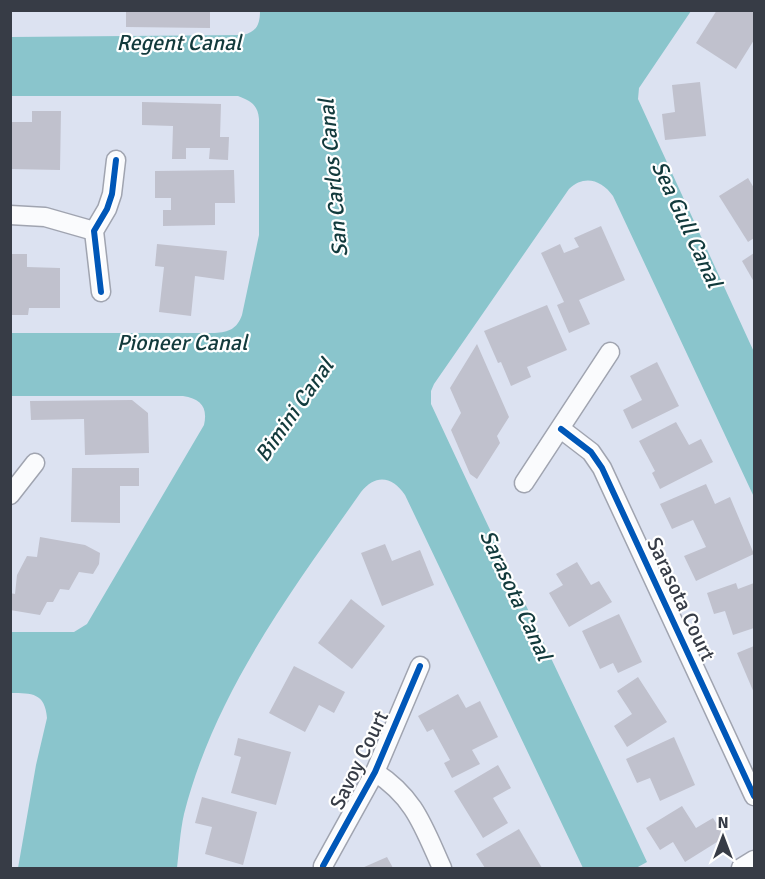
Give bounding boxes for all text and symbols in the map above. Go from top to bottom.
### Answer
water label: Regent Canal [117,29,243,56]
water label: San Carlos Canal [313,96,353,258]
water label: Sea Gull Canal [646,156,729,293]
water label: Pioneer Canal [117,329,249,356]
water label: Bimini Canal [249,352,340,467]
water label: Sarasota Canal [474,525,559,666]
street label: Sarasota Court [641,533,721,665]
street label: Savoy Court [324,706,394,814]
north arrow [693,807,753,867]
text: N [717,813,729,833]

